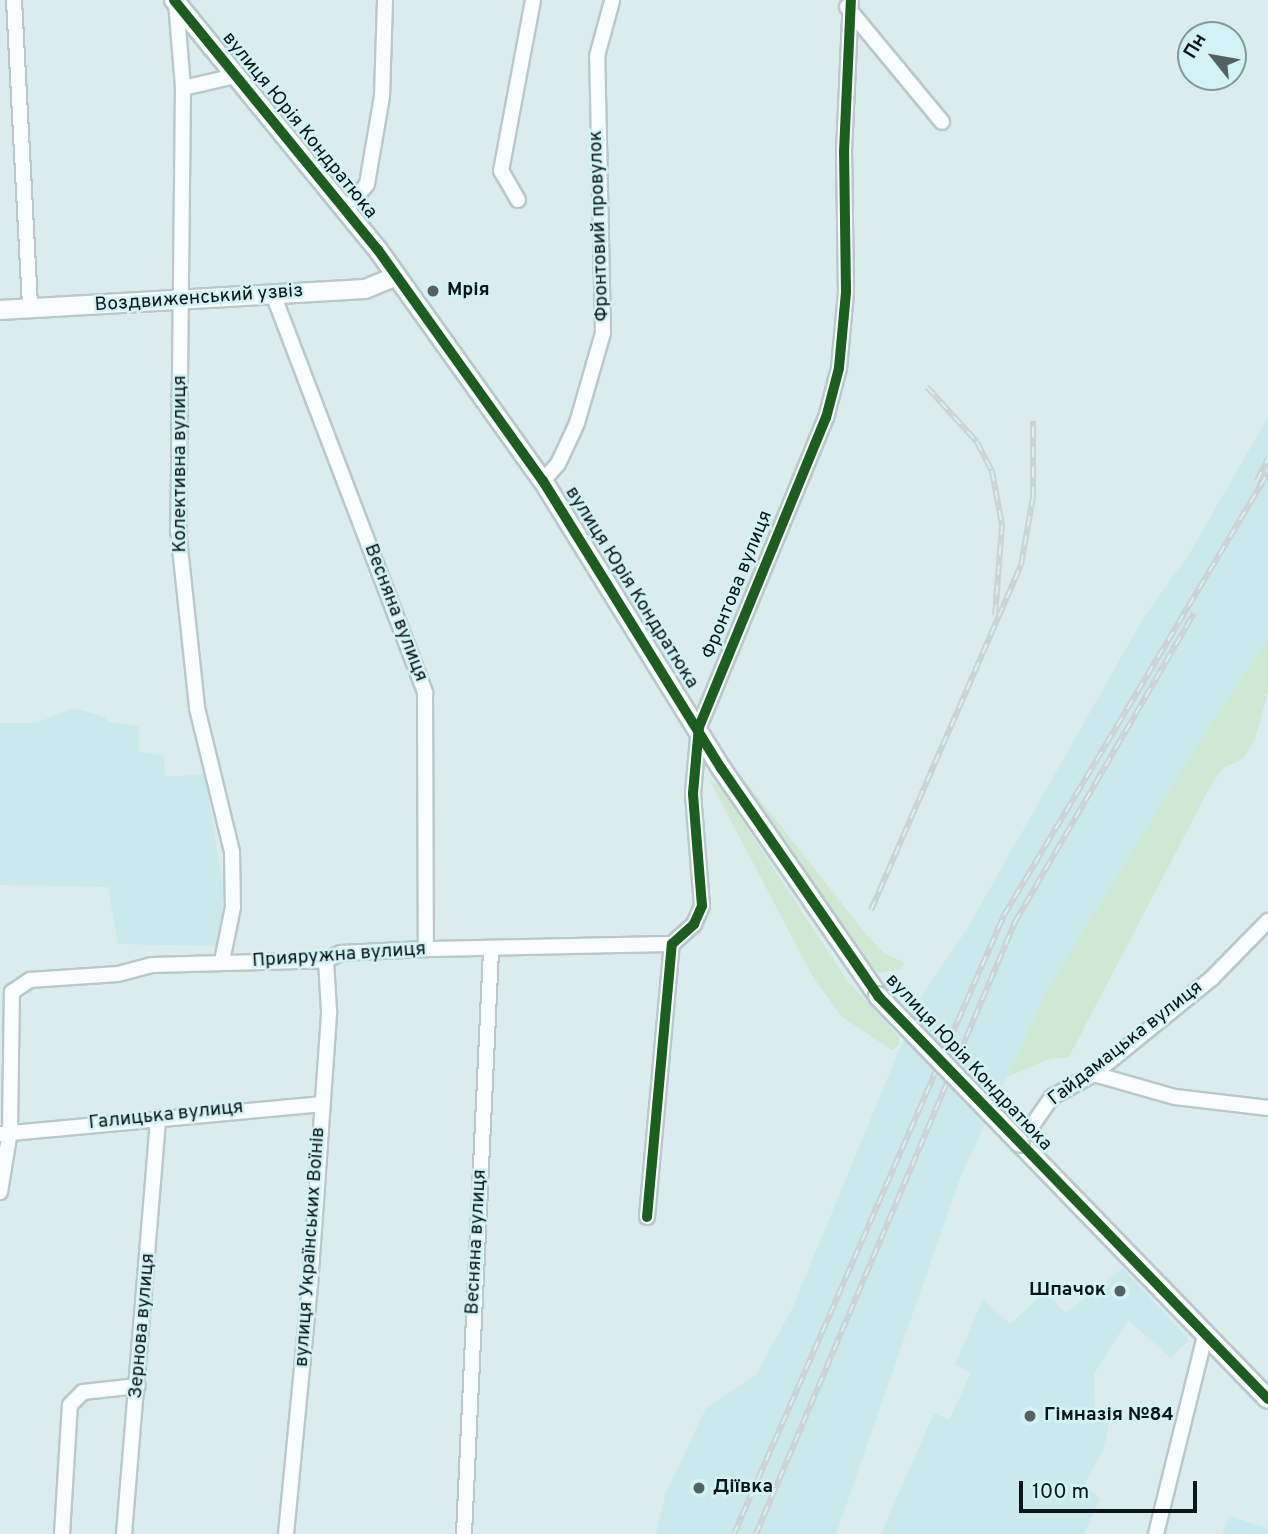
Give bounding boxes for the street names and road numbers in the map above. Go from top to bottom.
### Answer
street label: вулиця Юрія Кондратюка [217,28,381,224]
street label: Фронтовий провулок [585,130,615,322]
street label: Воздвиженський узвіз [94,280,304,318]
street label: Колективна вулиця [170,375,192,553]
street label: вулиця Юрія Кондратюка [559,483,703,693]
street label: Фронтова вулиця [698,508,778,662]
street label: Весняна вулиця [358,541,432,685]
street label: Прияружна вулиця [251,939,427,973]
street label: вулиця Юрія Кондратюка [880,970,1056,1156]
street label: Гайдамацька вулиця [1044,977,1208,1111]
street label: Галицька вулиця [88,1097,244,1135]
street label: вулиця Українських Воїнів [291,1126,331,1368]
street label: Весняна вулиця [462,1169,492,1315]
street label: Зернова вулиця [125,1252,161,1400]

